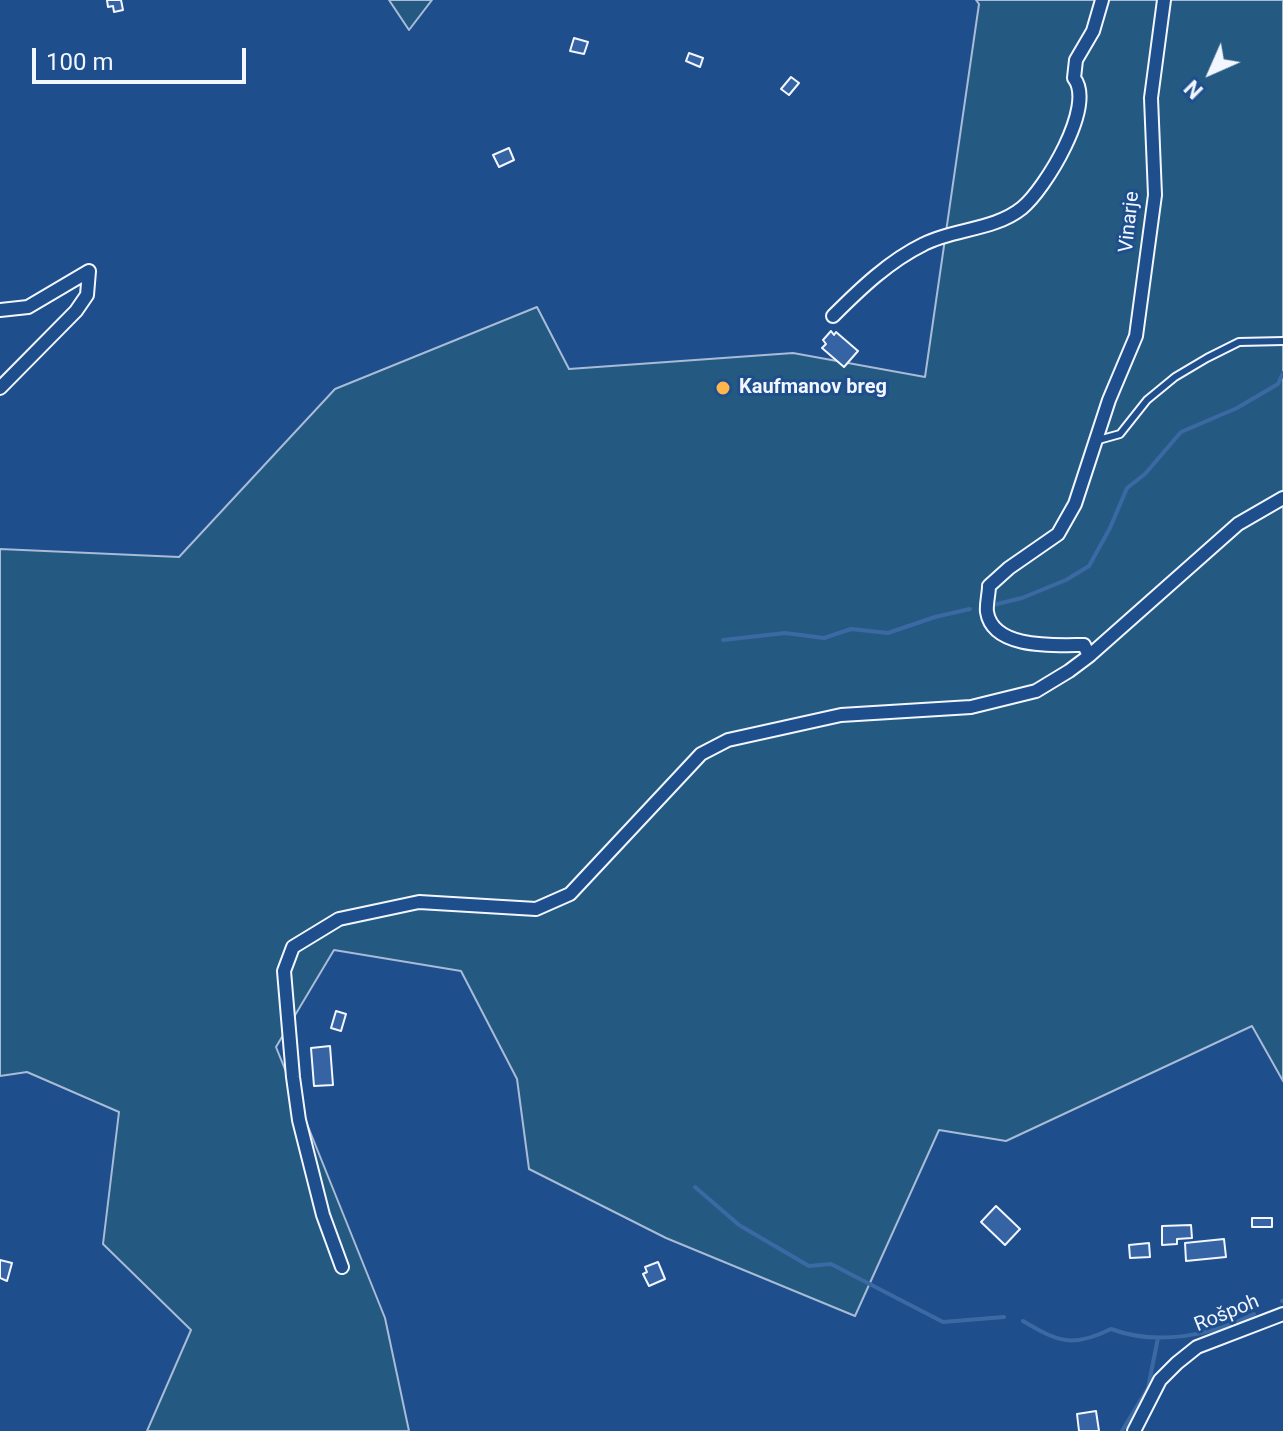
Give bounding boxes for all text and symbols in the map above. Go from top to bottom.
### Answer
scale bar [36,32,250,82]
north arrow [1171,32,1251,112]
text: 100 m [46,48,113,76]
text: N [1179,75,1208,104]
street label: Vinarje [1115,190,1145,254]
place label: Kaufmanov breg [739,376,887,400]
marker: Kaufmanov breg [714,379,732,397]
street label: Rošpoh [1191,1290,1263,1338]

